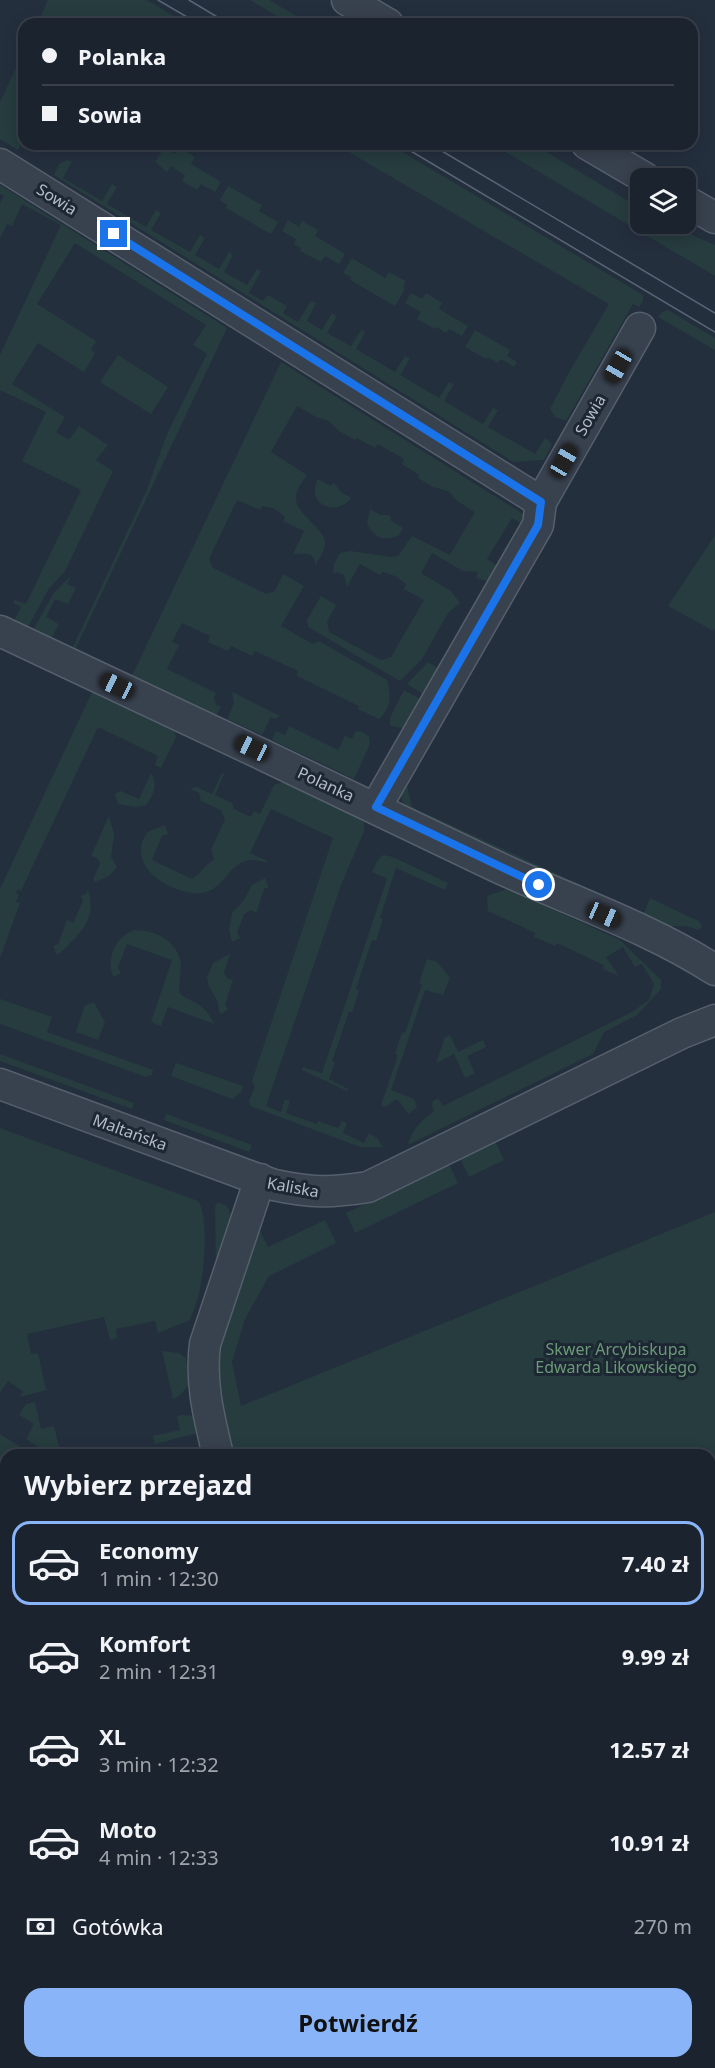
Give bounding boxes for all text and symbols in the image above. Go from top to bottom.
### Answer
text: Polanka [78,41,166,71]
text: Sowia [78,99,142,129]
map controls [630,168,696,234]
button: layers [630,168,696,234]
street label: Sowia [33,178,81,220]
route end [100,220,127,247]
car [601,346,635,386]
street label: Sowia [570,391,610,439]
car [547,441,581,481]
car [97,670,137,702]
car [232,732,272,764]
street label: Polanka [294,761,358,807]
route start [525,871,552,898]
car [584,899,624,931]
street label: Maltańska [90,1108,170,1156]
street label: Kaliska [265,1172,321,1202]
park label: Skwer Arcybiskupa Edwarda Likowskiego [535,1338,697,1378]
text: Wybierz przejazd [24,1466,252,1503]
text: Economy [99,1535,198,1565]
icon: car [27,1536,81,1590]
text: 7.40 zł [622,1548,689,1578]
text: 1 min · 12:30 [99,1565,219,1592]
text: Komfort [99,1628,190,1658]
icon: car [27,1629,81,1683]
text: 9.99 zł [622,1641,689,1671]
text: 2 min · 12:31 [99,1658,219,1685]
text: XL [99,1721,126,1751]
icon: car [27,1722,81,1776]
text: 12.57 zł [609,1734,689,1764]
text: 3 min · 12:32 [99,1751,219,1778]
text: Moto [99,1814,157,1844]
icon: car [27,1815,81,1869]
text: 10.91 zł [609,1827,689,1857]
text: 4 min · 12:33 [99,1844,219,1871]
icon: cash [24,1910,57,1943]
text: Gotówka [72,1911,164,1941]
text: 270 m [634,1913,692,1940]
button: Potwierdź [24,1988,692,2057]

